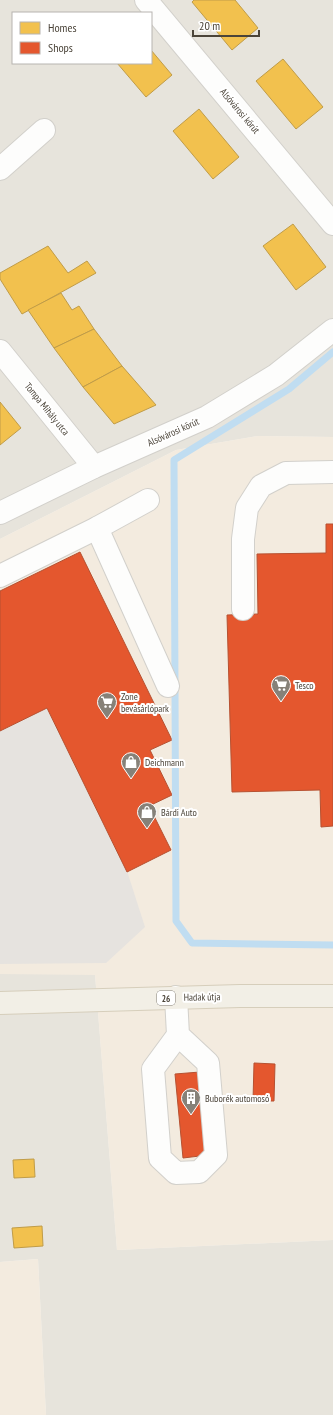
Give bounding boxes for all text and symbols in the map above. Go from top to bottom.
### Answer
legend [12,12,152,64]
scale bar [193,12,259,38]
text: 20 m [199,18,220,33]
text: Homes [48,20,76,35]
text: Shops [48,40,73,55]
street label: Alsóvárosi körút [217,86,263,137]
street label: Tompa Mihály utca [22,380,72,438]
street label: Alsóvárosi körút [145,415,201,449]
supermarket icon: Tesco [270,674,292,702]
place label: Tesco [295,679,314,692]
place label: Zone bevásárlópark [121,690,169,715]
supermarket icon: Zone bevásárlópark [96,691,118,719]
shop icon: Deichmann [120,751,142,779]
place label: Deichmann [145,756,184,769]
shop icon: Bárdi Auto [136,801,158,829]
place label: Bárdi Auto [161,806,197,819]
street label: Hadak útja [184,990,220,1004]
road number: 26 [157,991,175,1005]
building icon: Buborék automosó [180,1087,202,1115]
place label: Buborék automosó [205,1092,269,1105]

